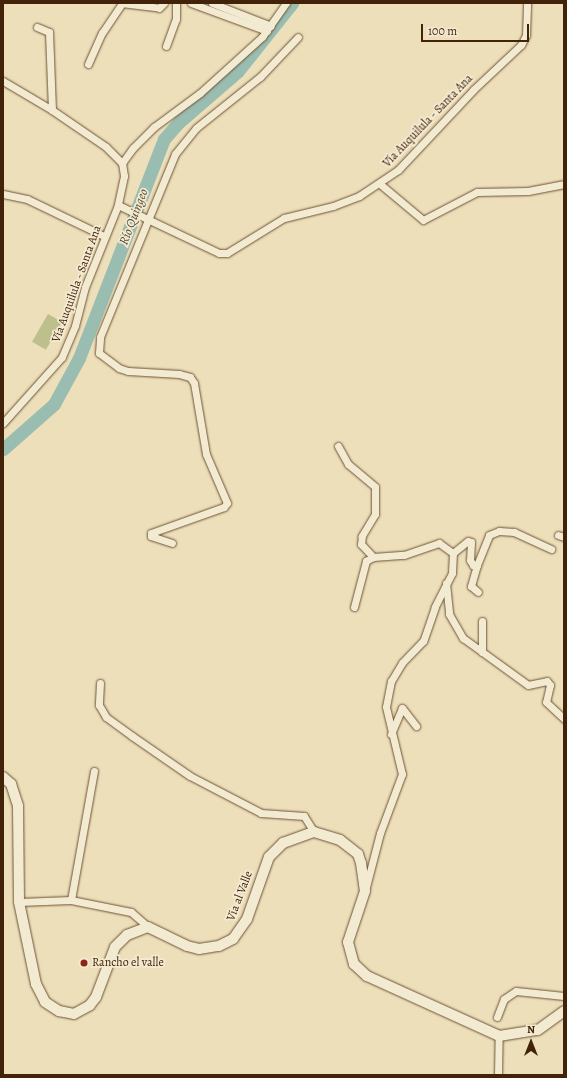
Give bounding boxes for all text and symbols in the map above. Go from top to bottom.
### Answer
scale bar [423,16,531,42]
text: 100 m [428,23,457,39]
street label: Vía Auquilula - Santa Ana [380,71,476,171]
water label: Río Quingeo [116,187,152,247]
street label: Vía Auquilula - Santa Ana [49,223,105,345]
street label: Via al Valle [224,869,256,923]
place label: Rancho el valle [92,956,164,970]
marker: Rancho el valle [79,958,89,968]
north arrow [511,1022,551,1062]
text: N [527,1022,535,1037]

